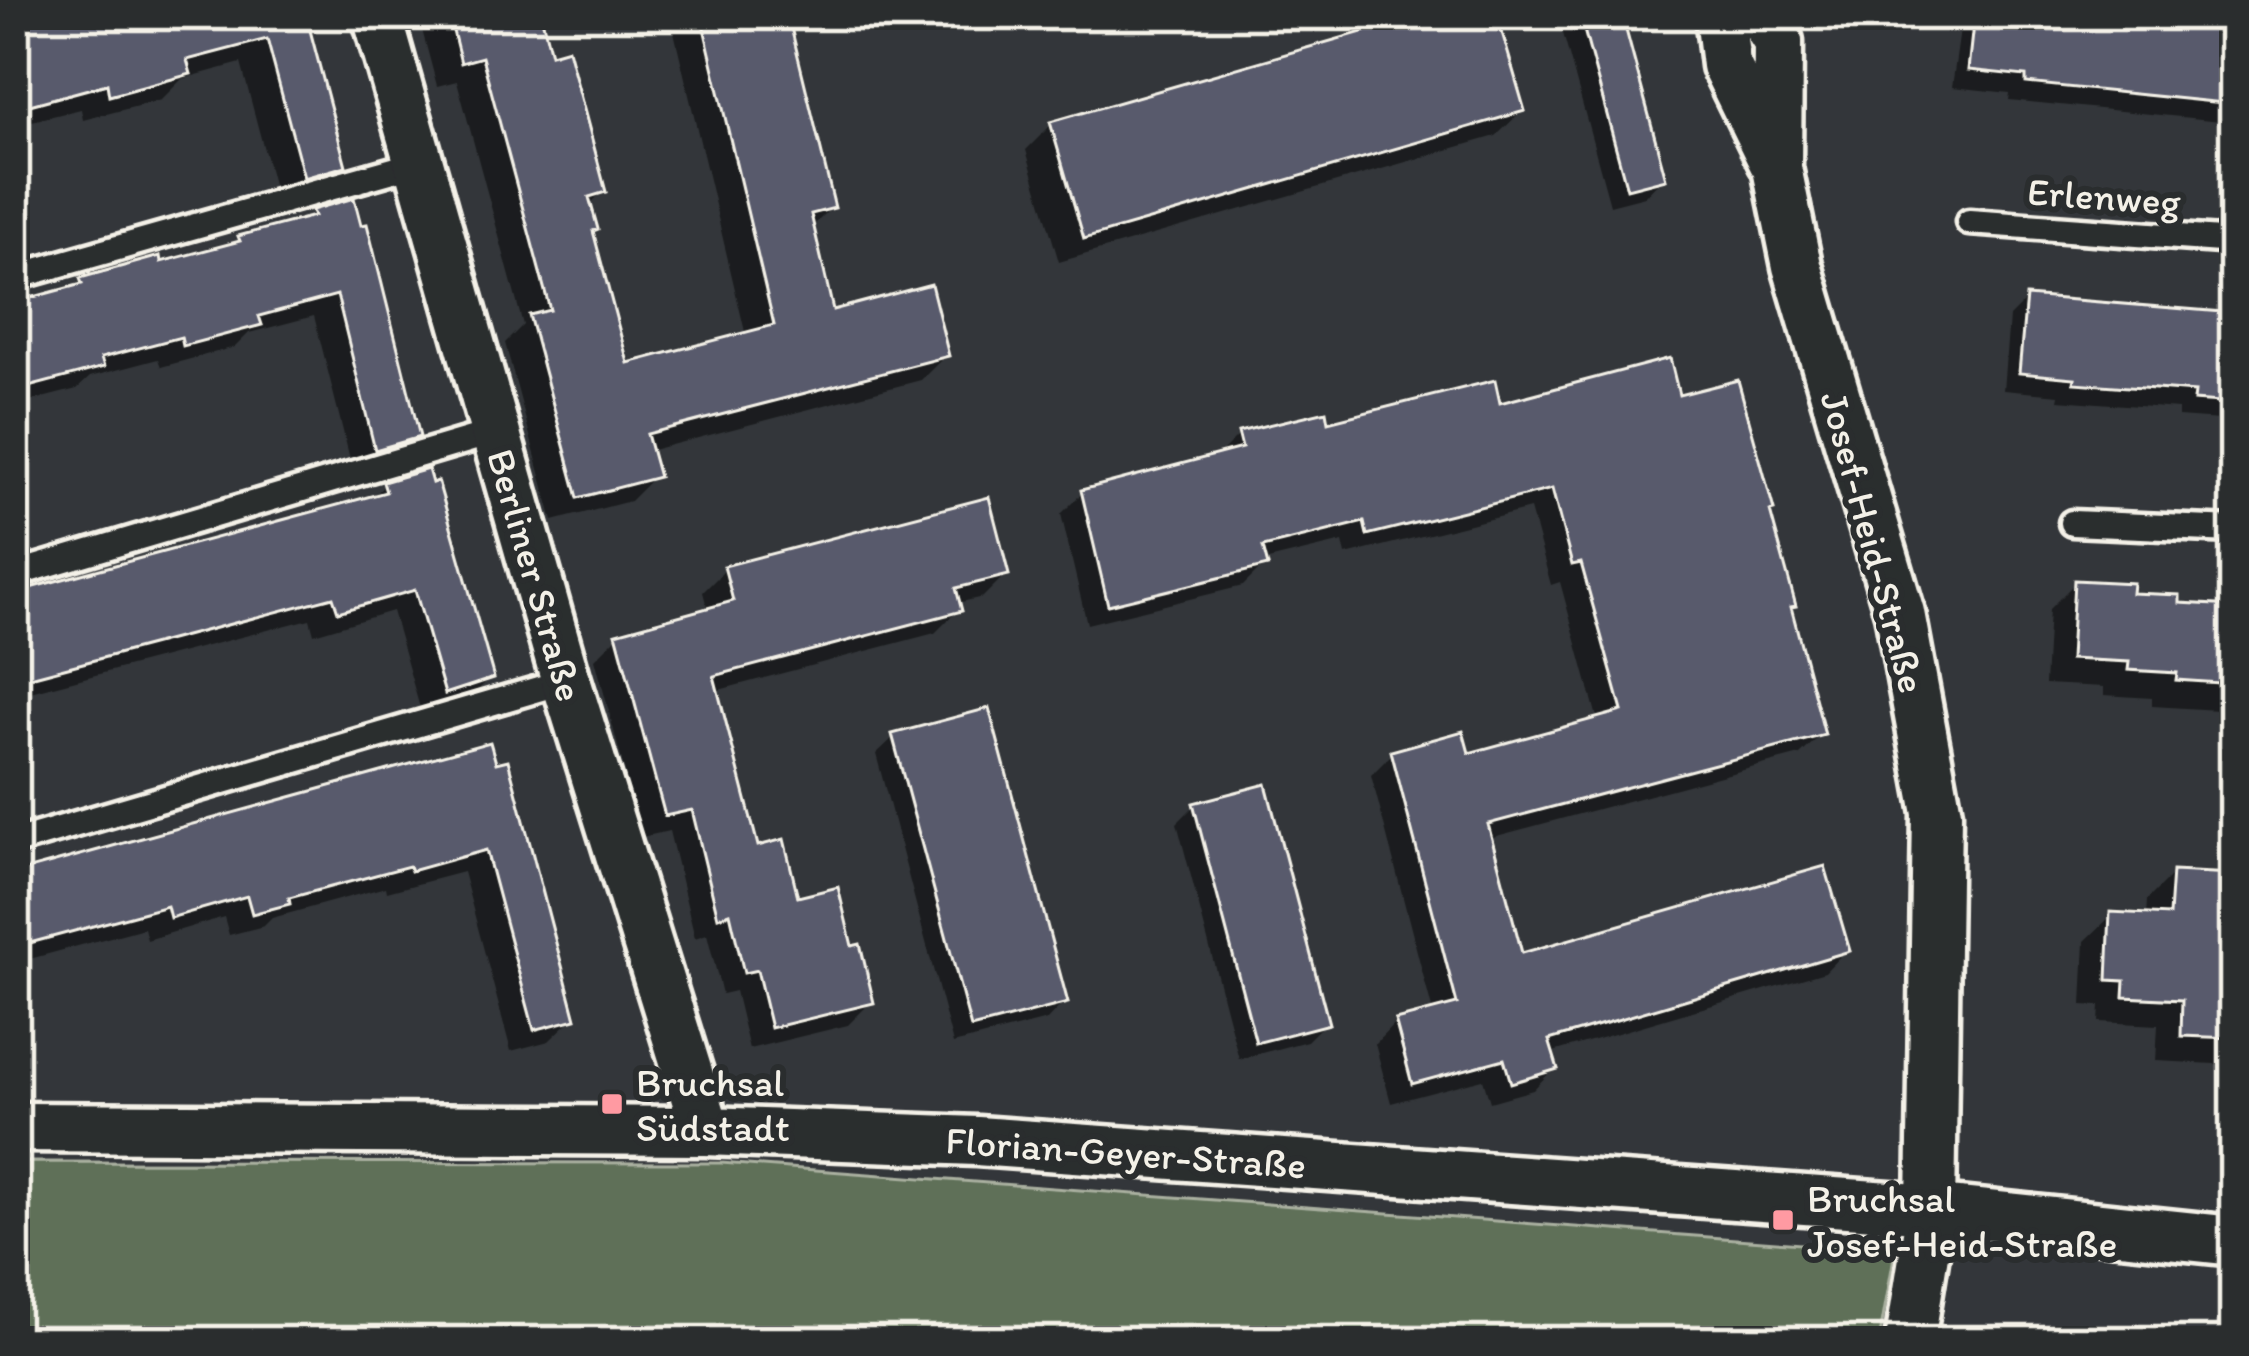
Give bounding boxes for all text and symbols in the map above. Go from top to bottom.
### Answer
street label: Erlenweg [2026,168,2182,225]
street label: Josef-Heid-Straße [1811,386,1936,698]
street label: Berliner Straße [477,444,594,707]
place label: Bruchsal Südstadt [636,1059,789,1151]
marker: Bruchsal Südstadt [599,1091,625,1117]
street label: Florian-Geyer-Straße [944,1116,1308,1189]
place label: Bruchsal Josef-Heid-Straße [1807,1175,2117,1267]
marker: Bruchsal Josef-Heid-Straße [1770,1207,1796,1233]

